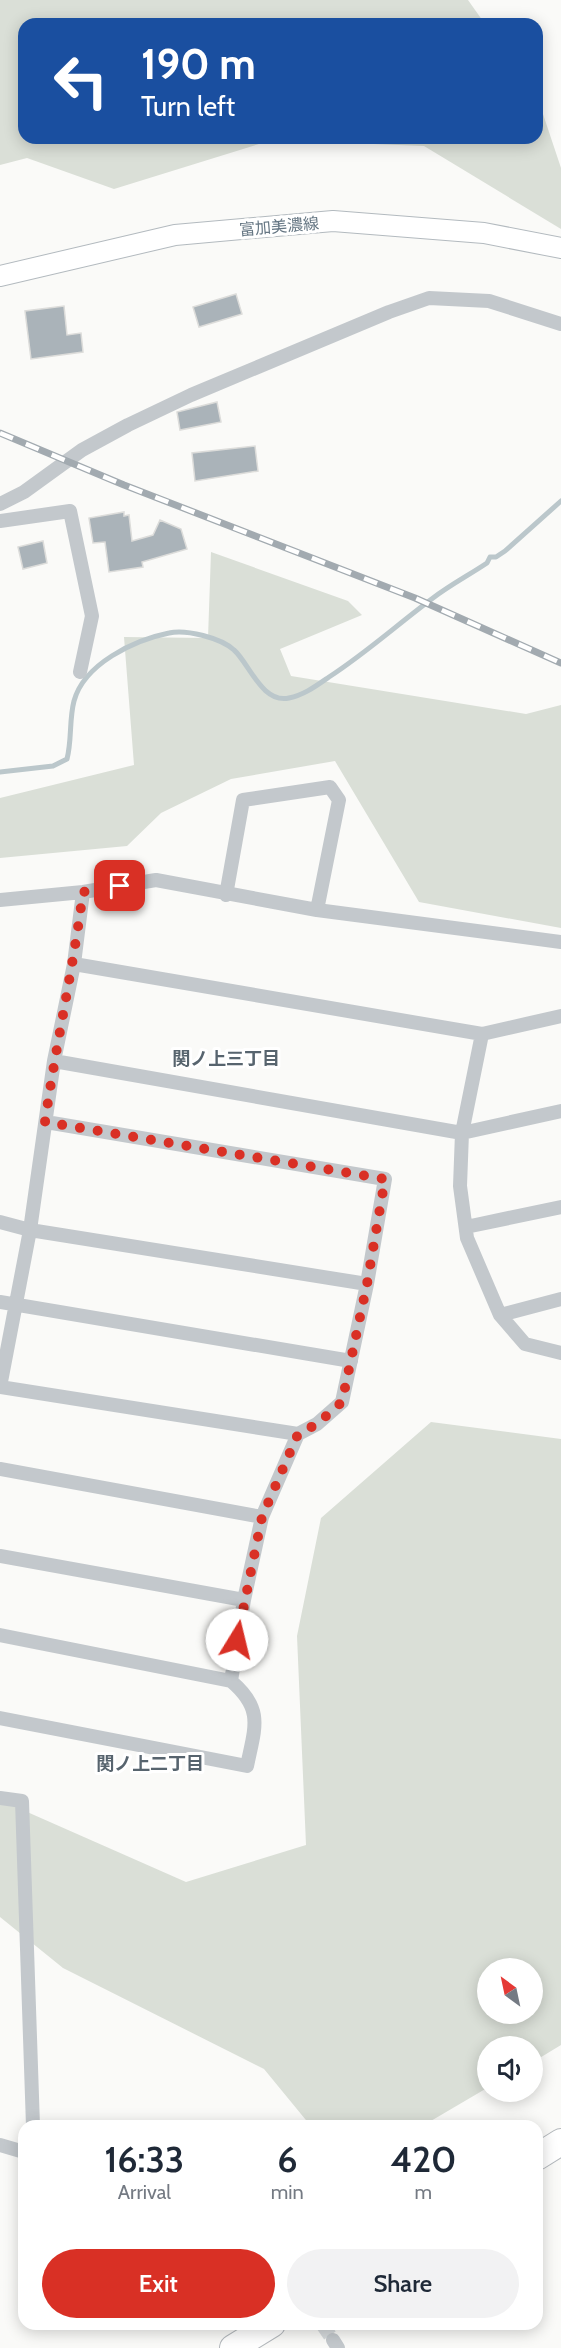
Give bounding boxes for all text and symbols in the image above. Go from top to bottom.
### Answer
text: 190 m [141,38,256,90]
icon: left [42,42,120,120]
text: Turn left [141,90,235,123]
street label: 富加美濃線 [238,214,320,239]
pin [94,860,145,911]
icon: arrive [103,869,136,902]
district label: 関ノ上三丁目 [172,1048,280,1070]
position arrow [205,1608,269,1672]
district label: 関ノ上二丁目 [96,1753,204,1775]
north arrow [477,1958,543,2024]
map controls [477,1958,543,2102]
button: sound [477,2036,543,2102]
text: 16:33 [105,2137,184,2181]
text: 6 [277,2137,297,2181]
text: 420 [390,2137,456,2181]
text: Arrival [118,2180,171,2204]
text: min [271,2180,304,2204]
text: m [415,2180,432,2204]
button: Exit [42,2249,275,2318]
button: Share [287,2249,519,2318]

